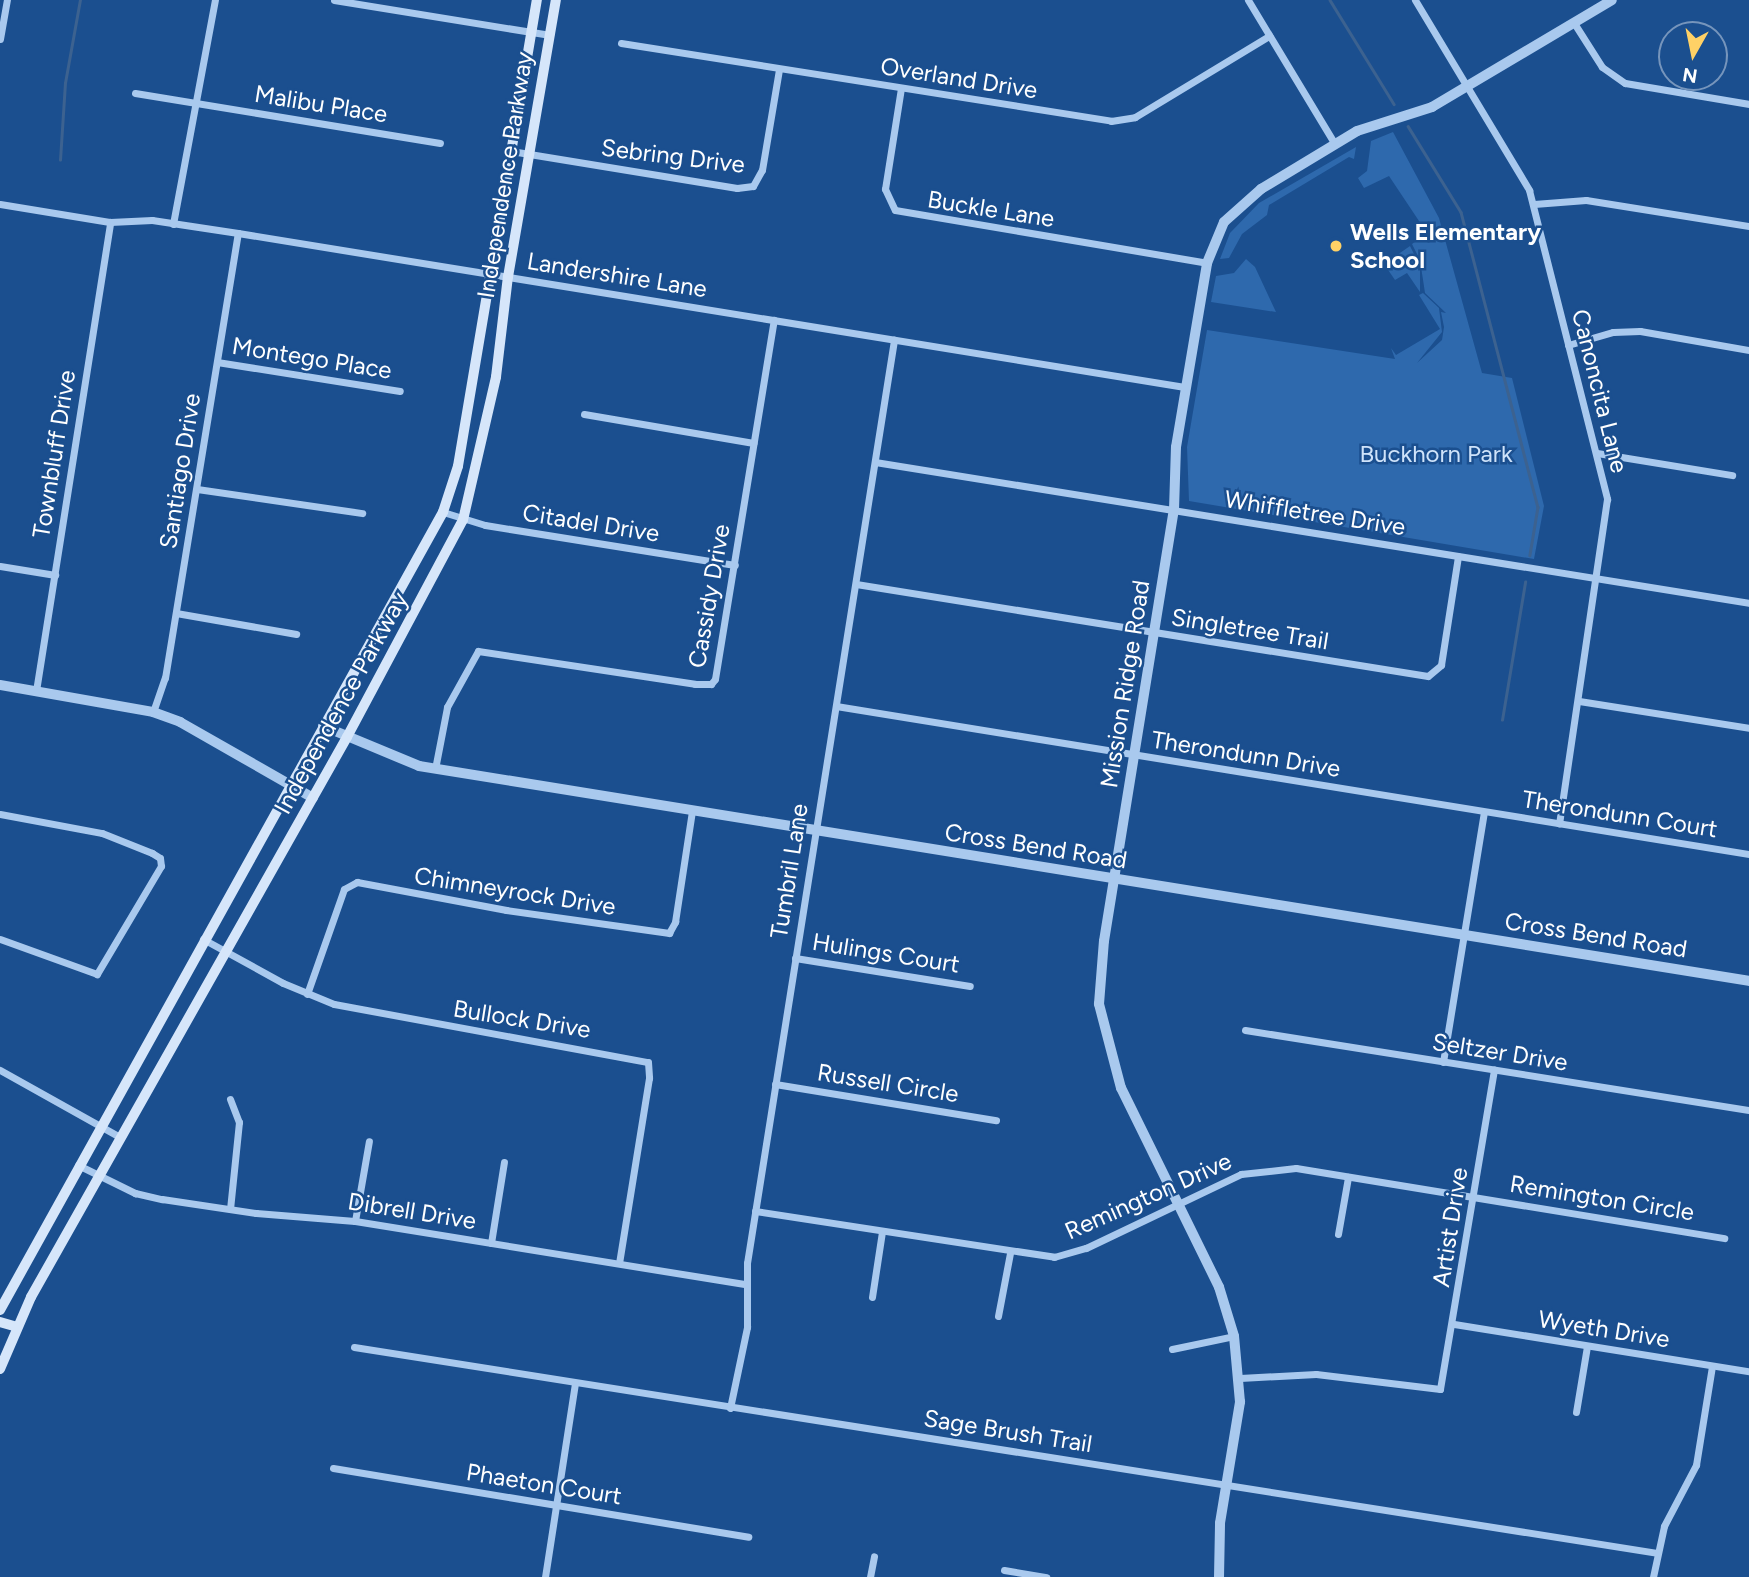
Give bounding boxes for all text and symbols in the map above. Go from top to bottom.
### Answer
north arrow [1658,21,1728,91]
street label: Independence Parkway [471,50,539,300]
street label: Overland Drive [879,51,1039,105]
text: N [1681,63,1699,88]
street label: Malibu Place [252,79,390,129]
street label: Sebring Drive [600,133,746,179]
street label: Buckle Lane [925,185,1057,233]
place label: Wells Elementary School [1350,218,1541,274]
marker: Wells Elementary School [1328,238,1344,254]
street label: Landershire Lane [525,247,709,303]
street label: Canoncita Lane [1566,306,1634,476]
street label: Montego Place [230,331,394,385]
street label: Townbluff Drive [27,368,81,540]
street label: Santiago Drive [154,391,206,551]
park label: Buckhorn Park [1359,440,1513,468]
street label: Whiffletree Drive [1222,484,1408,542]
street label: Citadel Drive [521,498,661,548]
street label: Cassidy Drive [682,522,736,670]
street label: Mission Ridge Road [1094,578,1156,790]
street label: Independence Parkway [268,587,414,819]
street label: Singletree Trail [1169,602,1331,656]
street label: Therondunn Drive [1150,725,1342,783]
street label: Therondunn Court [1520,784,1720,844]
street label: Tumbril Lane [764,802,814,940]
street label: Cross Bend Road [943,817,1129,875]
street label: Chimneyrock Drive [412,861,618,921]
street label: Cross Bend Road [1503,906,1689,964]
street label: Hulings Court [810,927,962,979]
street label: Bullock Drive [451,994,593,1044]
street label: Seltzer Drive [1430,1027,1570,1077]
street label: Russell Circle [815,1058,961,1108]
street label: Remington Drive [1060,1146,1236,1246]
street label: Artist Drive [1426,1165,1474,1289]
street label: Remington Circle [1508,1169,1696,1227]
street label: Dibrell Drive [346,1187,478,1235]
street label: Wyeth Drive [1536,1304,1672,1354]
street label: Sage Brush Trail [922,1403,1094,1459]
street label: Phaeton Court [464,1458,624,1510]

